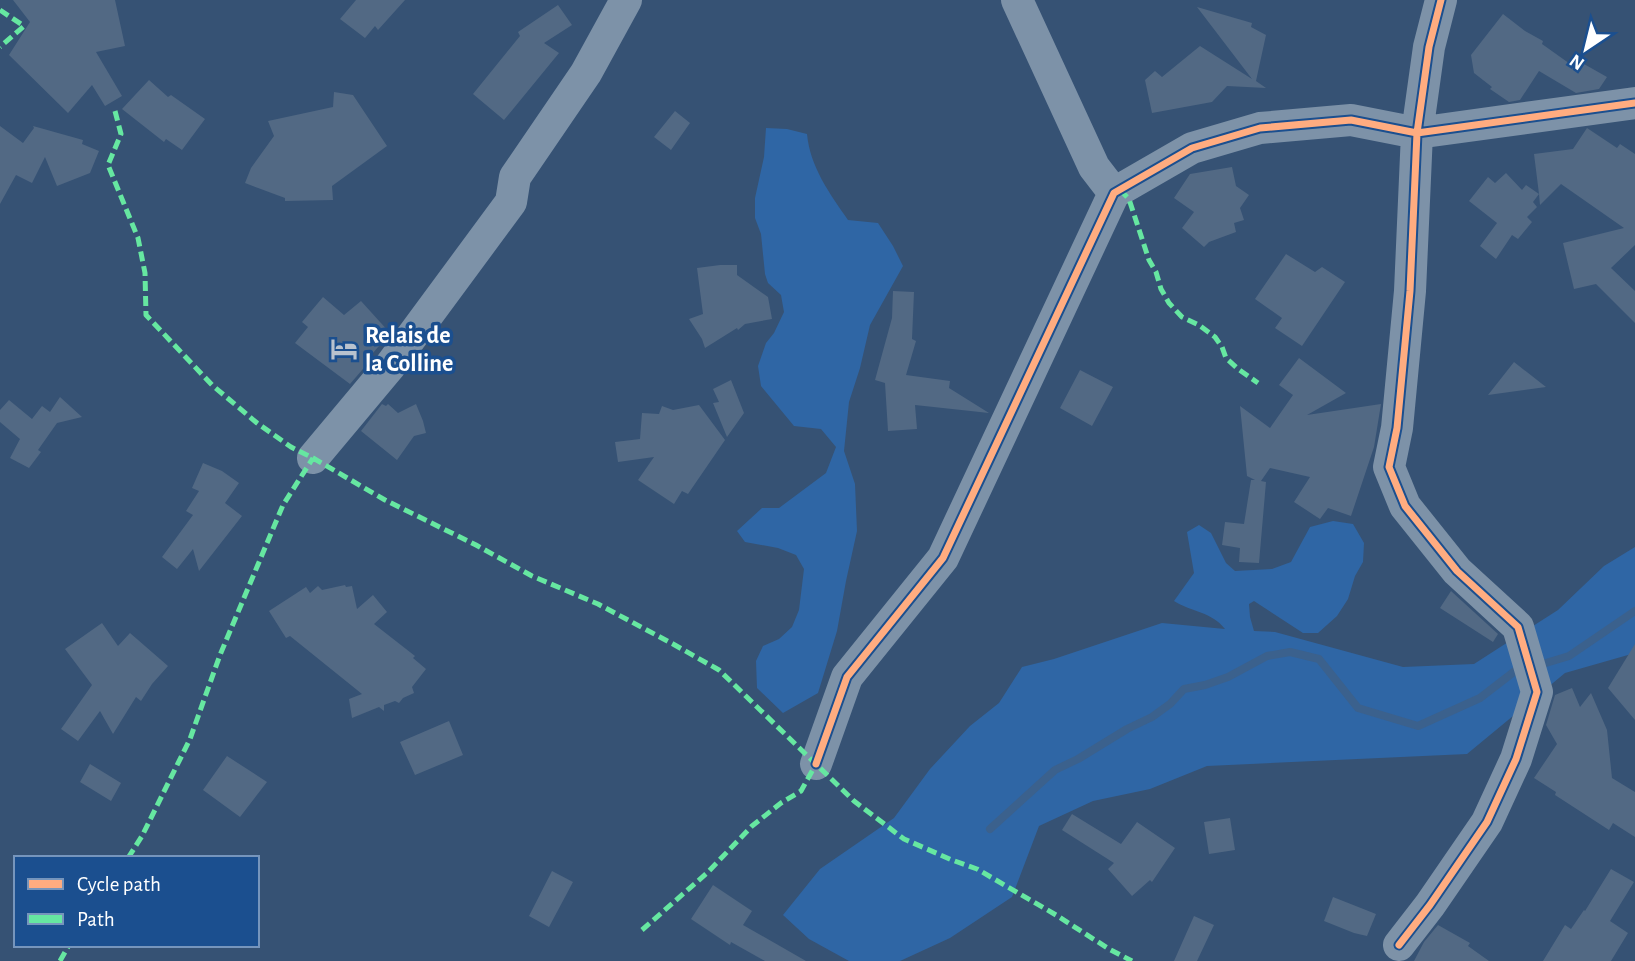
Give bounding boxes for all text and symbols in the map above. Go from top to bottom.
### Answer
north arrow [1551,14,1621,84]
text: N [1566,50,1588,73]
place label: Relais de la Colline [365,324,453,376]
hotel icon: Relais de la Colline [329,334,359,364]
legend [14,856,259,947]
text: Cycle path [77,874,161,895]
text: Path [77,909,115,930]

